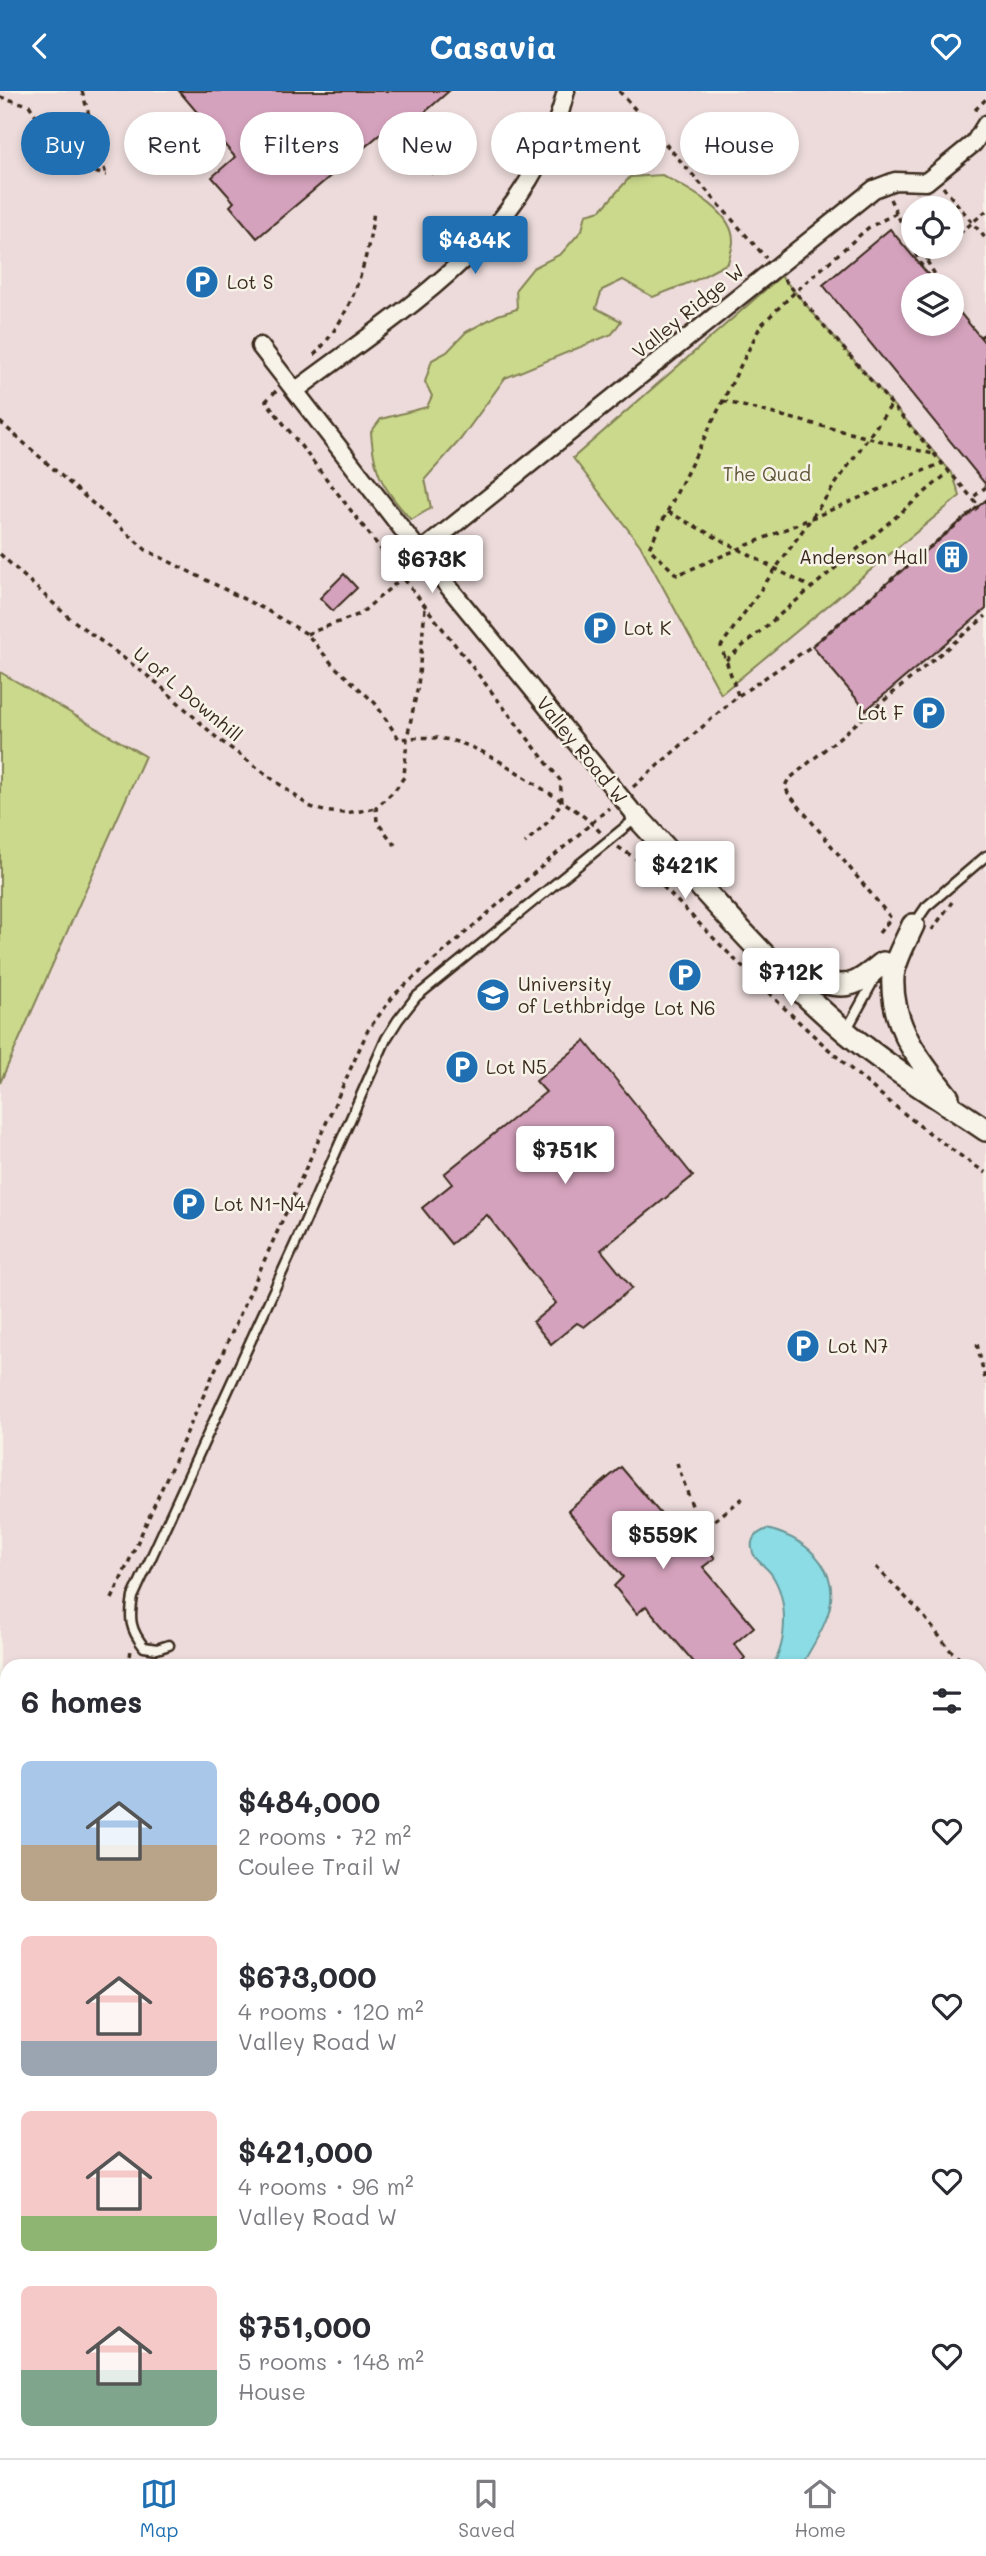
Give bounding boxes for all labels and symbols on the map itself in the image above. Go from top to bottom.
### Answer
pin: $484K [426,216,524,276]
street label: Valley Ridge W [627,258,749,363]
parking icon: Lot S [183,263,221,301]
place label: Lot S [227,269,273,294]
park label: The Quad [723,461,811,486]
pin: $673K [383,535,481,595]
building icon: Anderson Hall [933,538,971,576]
place label: Anderson Hall [799,544,928,569]
parking icon: Lot K [581,609,619,647]
place label: Lot K [624,615,672,640]
street label: U of L Downhill [128,641,248,747]
street label: Valley Road W [531,691,633,809]
parking icon: Lot F [910,694,948,732]
place label: Lot F [858,700,904,725]
pin: $421K [636,841,734,901]
pin: $712K [742,949,840,1008]
parking icon: Lot N6 [666,956,704,994]
place label: University of Lethbridge [518,971,646,1018]
school or university icon: University of Lethbridge [474,976,512,1014]
place label: Lot N6 [654,995,716,1020]
parking icon: Lot N5 [443,1048,481,1086]
place label: Lot N5 [486,1054,547,1079]
pin: $751K [516,1127,614,1186]
parking icon: Lot N1-N4 [170,1185,208,1223]
place label: Lot N1-N4 [214,1191,305,1216]
parking icon: Lot N7 [784,1327,822,1365]
place label: Lot N7 [828,1333,888,1358]
pin: $559K [614,1511,712,1571]

